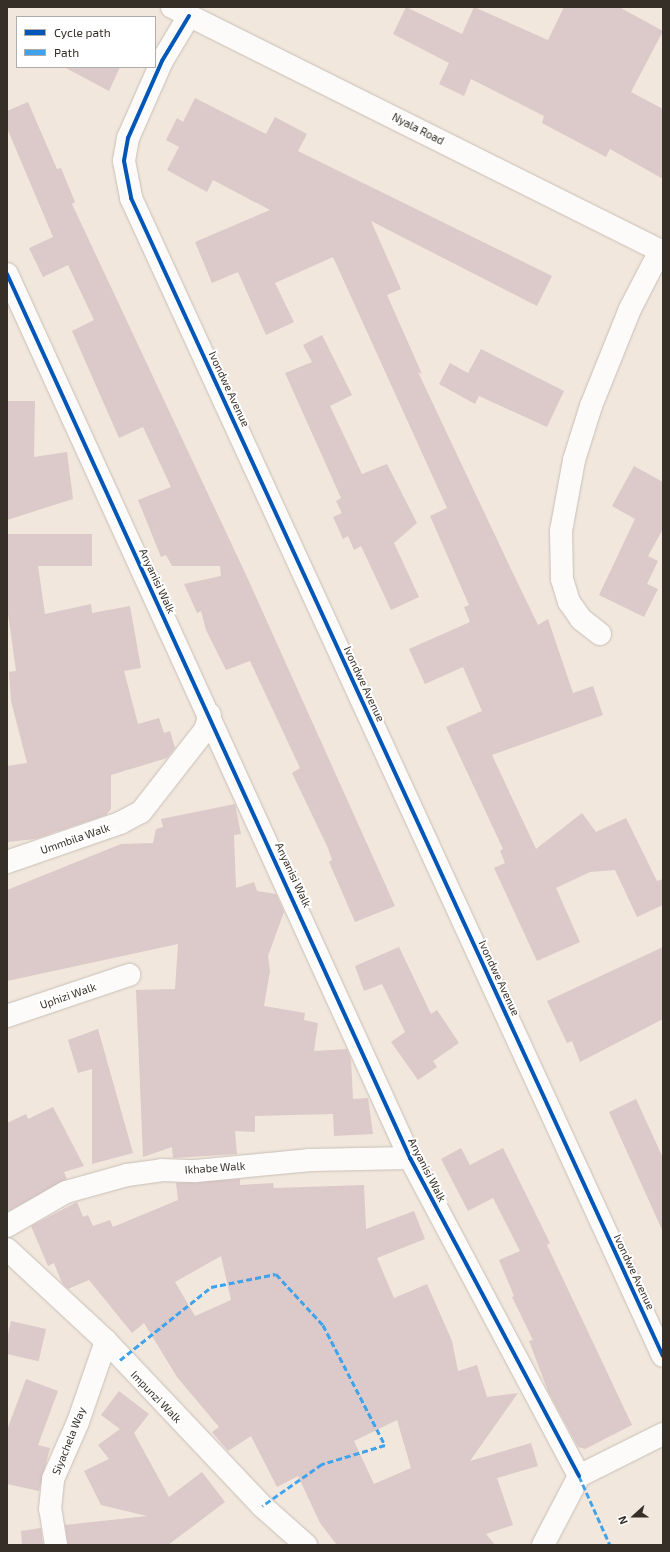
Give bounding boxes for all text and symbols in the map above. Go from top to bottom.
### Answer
legend [16,16,156,68]
text: Cycle path [54,25,111,39]
text: Path [54,45,79,59]
street label: Nyala Road [390,110,446,148]
street label: Ivondwe Avenue [206,349,252,429]
street label: Anyanisi Walk [136,546,178,616]
street label: Ivondwe Avenue [341,644,387,724]
street label: Ummbila Walk [39,821,111,857]
street label: Anyanisi Walk [272,840,314,910]
street label: Ivondwe Avenue [476,938,522,1018]
street label: Uphizi Walk [38,980,98,1012]
street label: Anyanisi Walk [405,1136,449,1204]
street label: Ikhabe Walk [184,1159,246,1177]
street label: Ivondwe Avenue [611,1232,657,1312]
street label: Impunzi Walk [128,1368,184,1426]
street label: Siyachela Way [49,1405,89,1477]
north arrow [614,1496,654,1536]
text: N [615,1514,630,1527]

